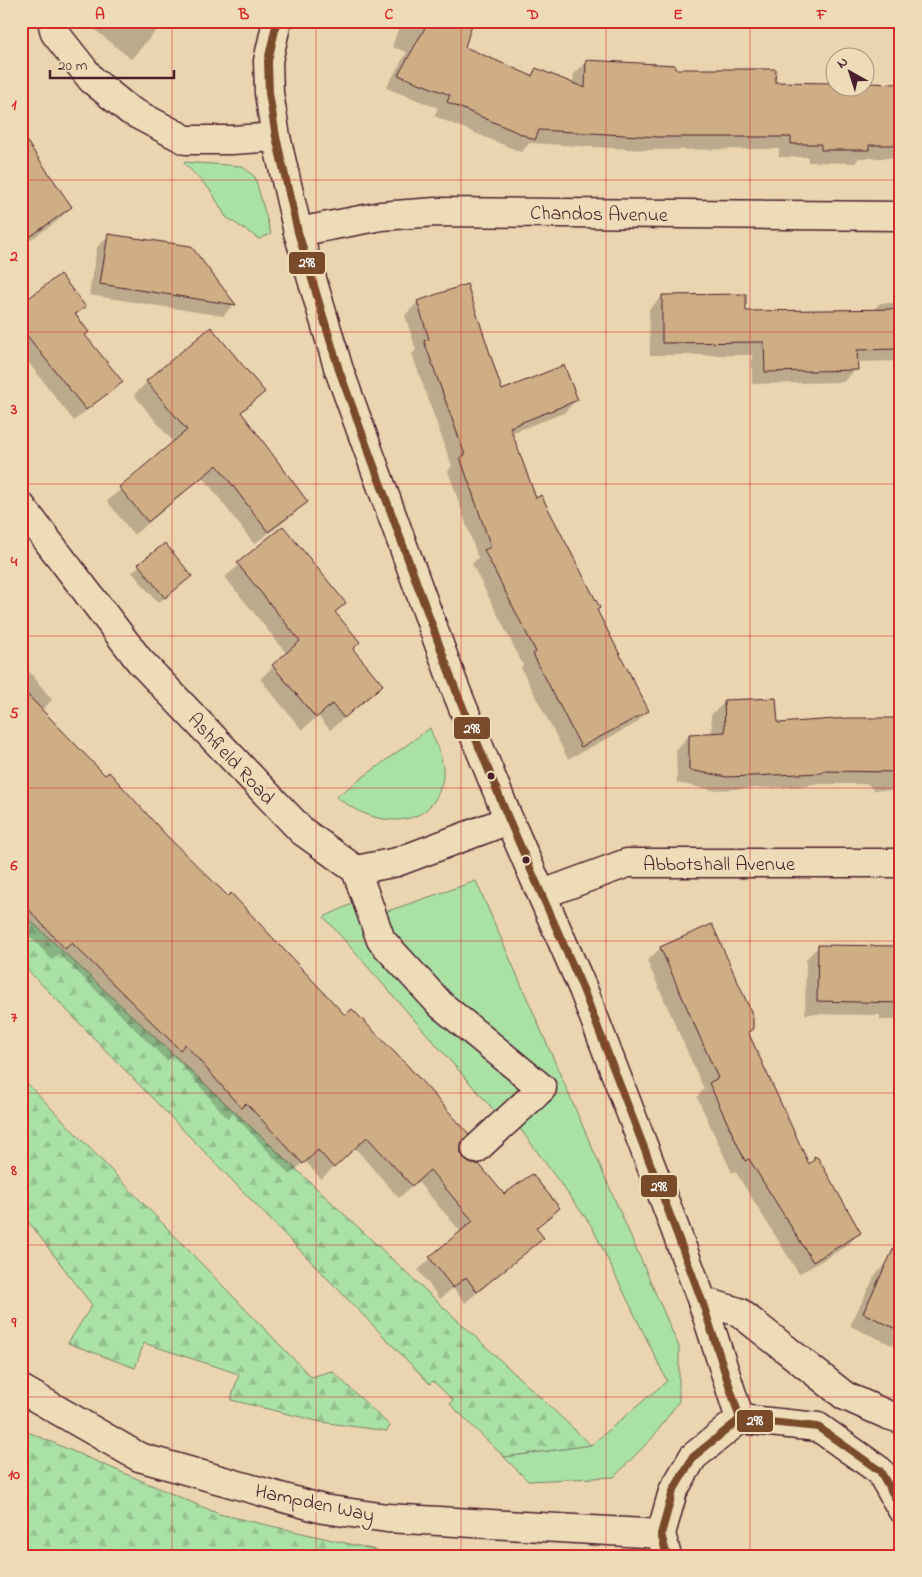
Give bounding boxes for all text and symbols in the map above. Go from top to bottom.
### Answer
text: A [95,3,105,27]
text: B [238,3,250,27]
text: C [385,3,394,27]
text: D [526,3,539,27]
text: E [673,3,683,27]
text: F [816,3,828,27]
scale bar [50,48,174,80]
north arrow [824,48,874,98]
text: N [832,52,853,74]
text: 20 m [58,55,88,77]
text: 1 [11,93,17,117]
street label: Chandos Avenue [530,200,668,231]
text: 2 [9,245,18,269]
line badge: 298 [288,251,326,275]
text: 298 [298,253,316,274]
text: 3 [10,398,18,422]
text: 4 [10,550,18,574]
text: 5 [9,702,19,726]
street label: Ashfield Road [180,707,281,812]
line badge: 298 [453,716,491,740]
text: 298 [463,719,481,740]
unlabelled marker [486,771,496,781]
street label: Abbotshall Avenue [643,851,795,880]
text: 6 [9,854,18,878]
unlabelled marker [521,855,531,865]
text: 7 [11,1006,18,1030]
text: 8 [10,1159,17,1183]
line badge: 298 [640,1174,678,1198]
text: 298 [650,1177,668,1198]
text: 9 [11,1311,17,1335]
line badge: 298 [736,1409,774,1433]
text: 298 [746,1411,764,1432]
text: 10 [8,1463,20,1487]
street label: Hampden Way [252,1478,377,1531]

